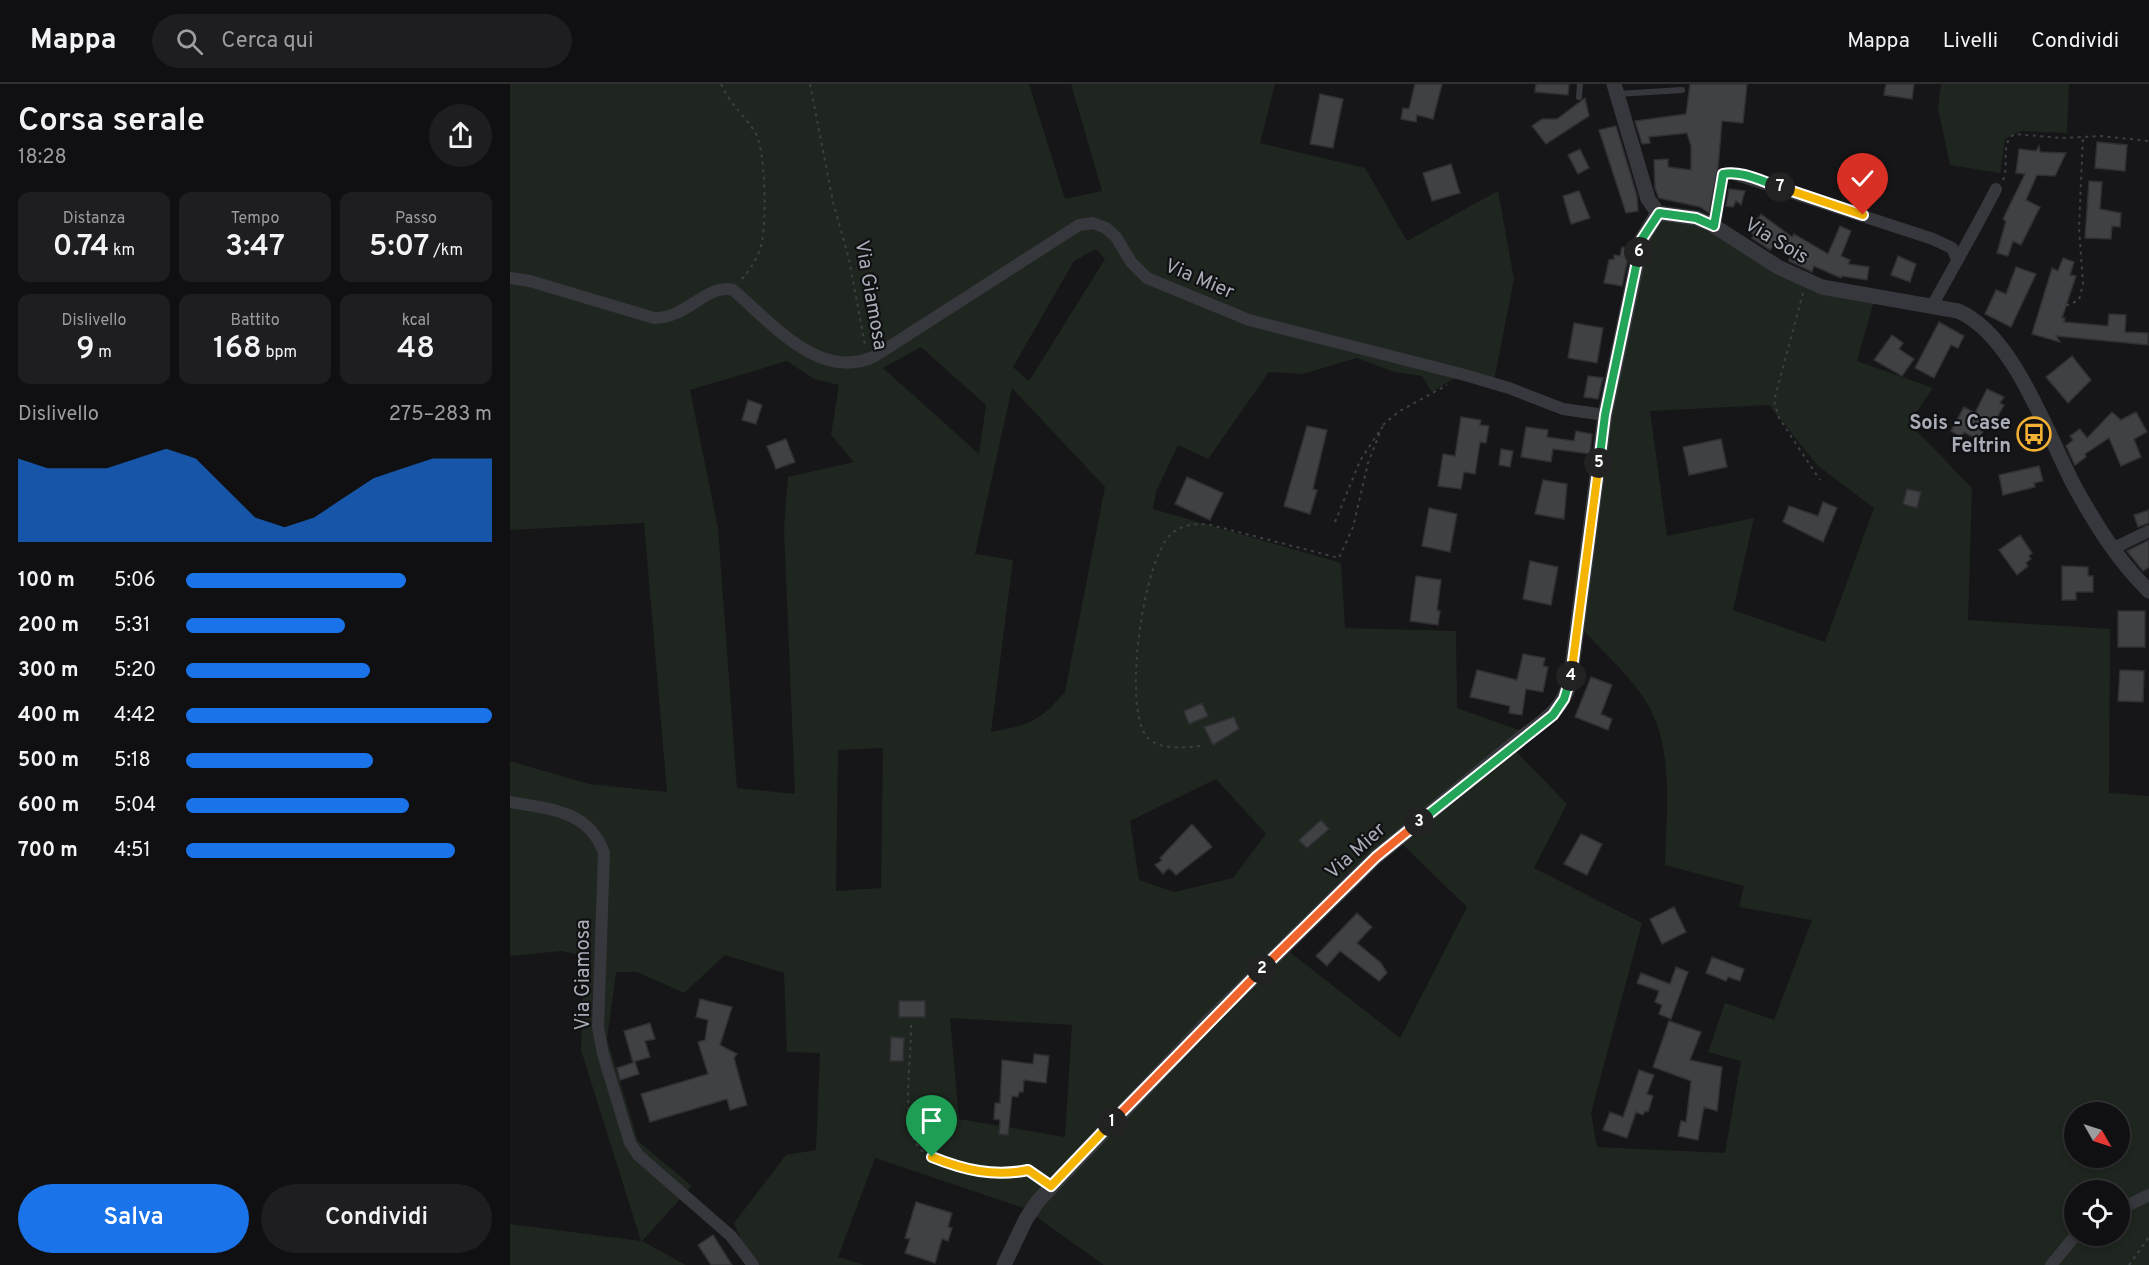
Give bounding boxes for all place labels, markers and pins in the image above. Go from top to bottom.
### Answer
pin [1837,153,1888,215]
pin: 7 [1765,172,1795,202]
pin: 6 [1624,237,1654,267]
place label: Sois - Case Feltrin [1909,411,2011,460]
bus stop icon: Sois - Case Feltrin [2016,416,2052,452]
pin: 5 [1584,448,1614,478]
pin: 4 [1556,661,1586,691]
pin: 3 [1404,807,1434,837]
pin: 2 [1247,954,1277,984]
pin [906,1095,957,1157]
pin: 1 [1097,1107,1127,1137]

